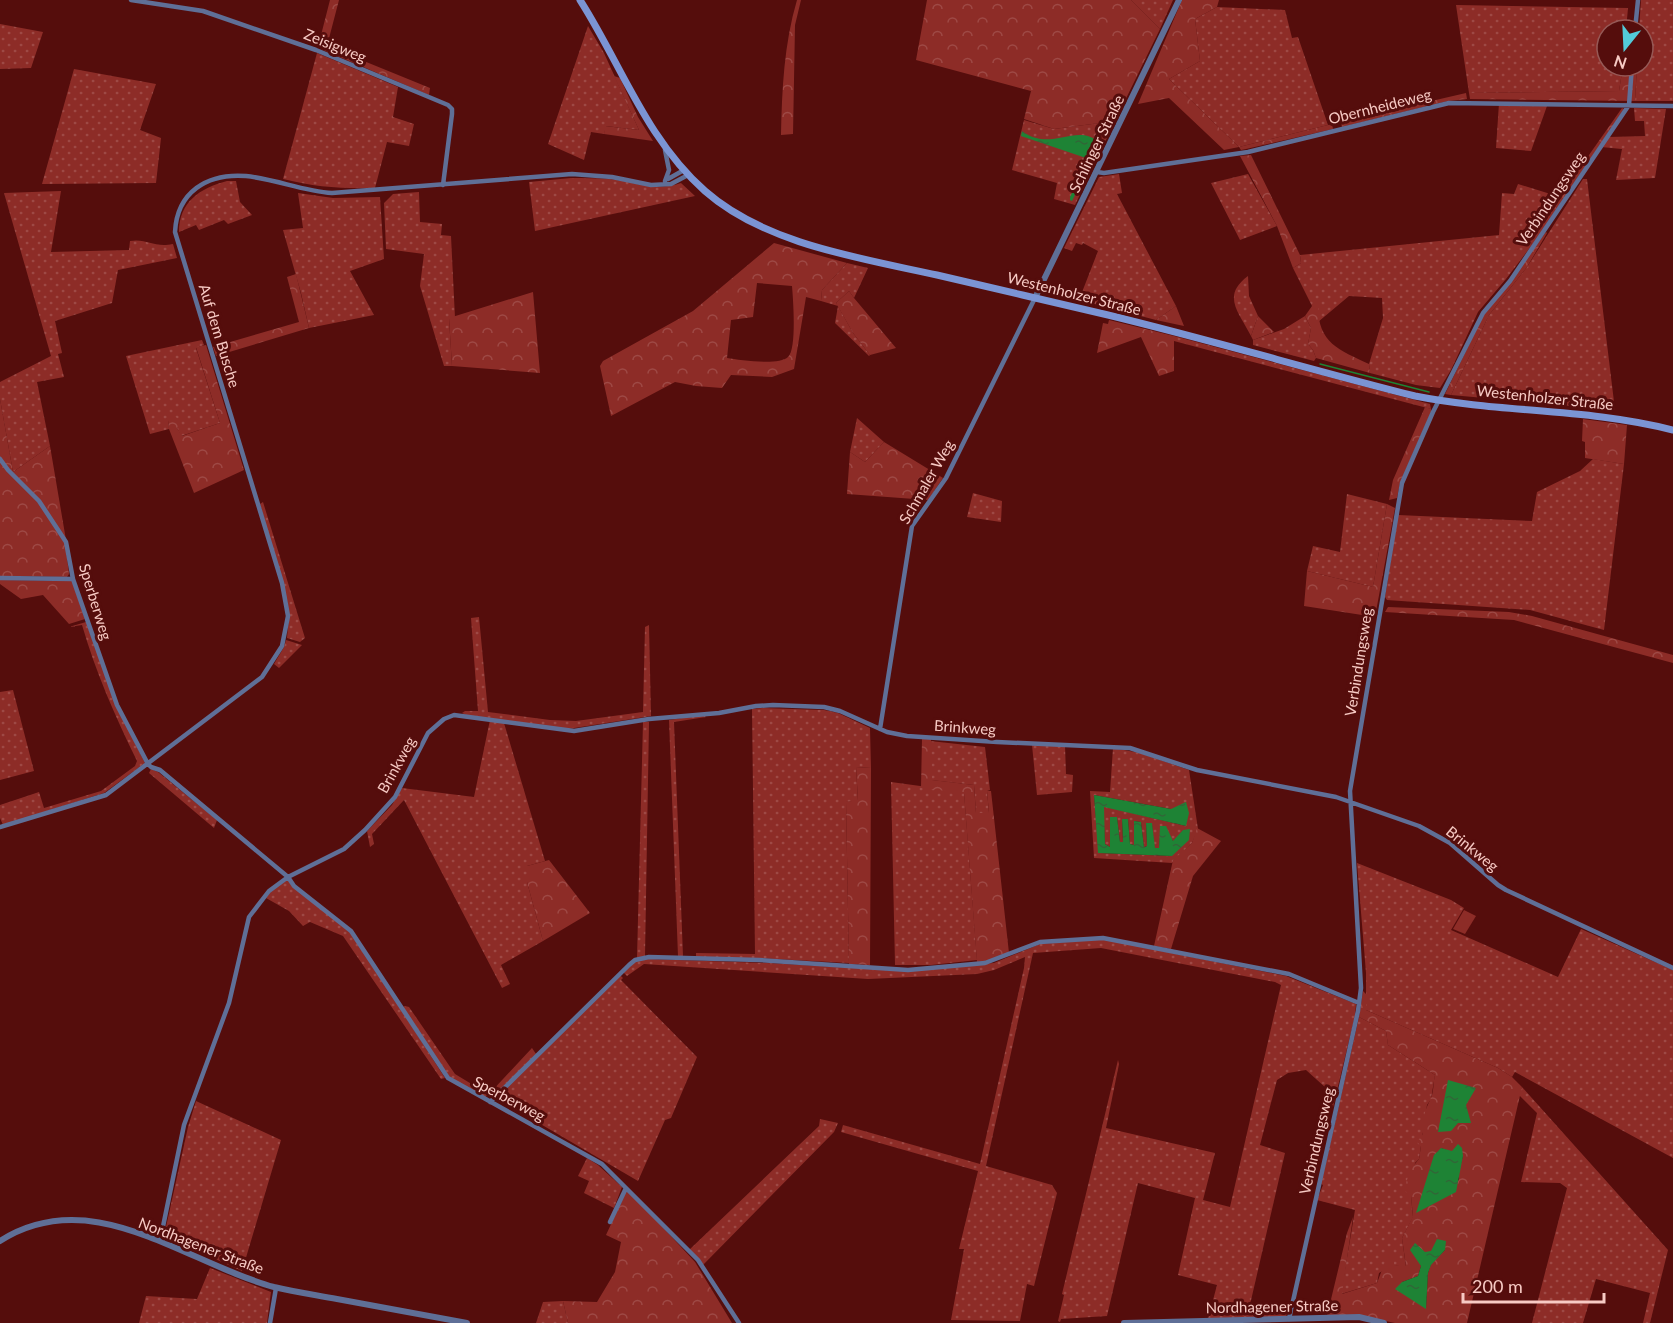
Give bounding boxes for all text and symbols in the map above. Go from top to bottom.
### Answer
north arrow [1595,18,1655,78]
street label: Zeisigweg [302,24,369,66]
text: N [1611,52,1629,74]
street label: Obernheideweg [1326,84,1433,128]
street label: Schlinger Straße [1065,92,1128,195]
street label: Verbindungsweg [1512,148,1588,249]
street label: Westenholzer Straße [1005,268,1143,318]
street label: Auf dem Busche [196,282,244,390]
street label: Westenholzer Straße [1476,381,1614,413]
street label: Schmaler Weg [895,436,958,527]
street label: Sperberweg [76,561,116,642]
street label: Verbindungsweg [1341,606,1376,717]
street label: Brinkweg [934,716,997,738]
street label: Brinkweg [373,733,419,796]
street label: Brinkweg [1443,822,1503,875]
street label: Sperberweg [470,1072,549,1125]
street label: Verbindungsweg [1295,1085,1337,1196]
street label: Nordhagener Straße [136,1213,267,1277]
scale bar [1463,1266,1604,1304]
text: 200 m [1472,1275,1523,1297]
street label: Nordhagener Straße [1206,1296,1338,1316]

